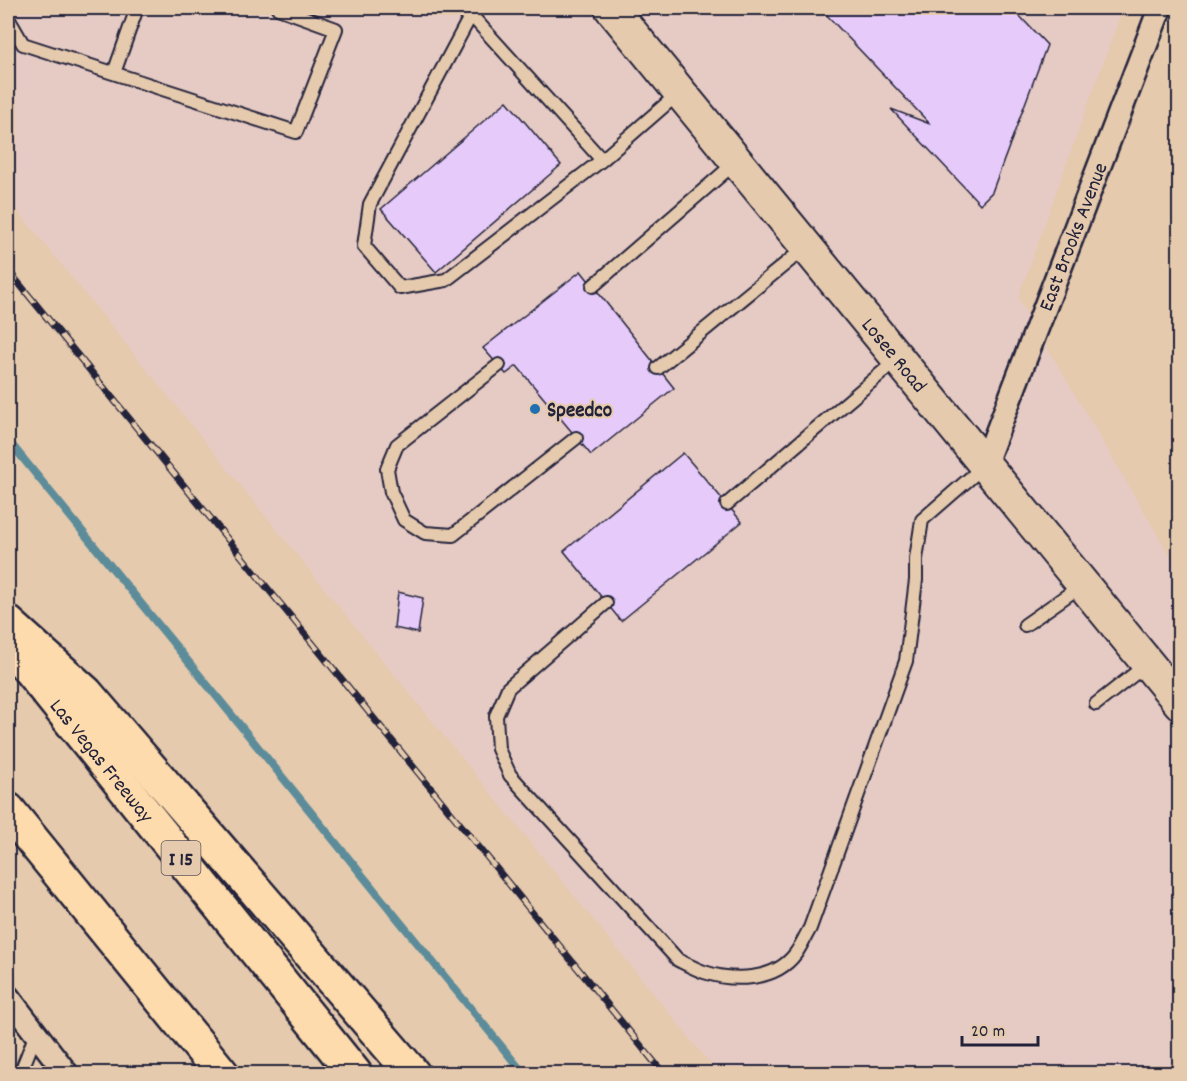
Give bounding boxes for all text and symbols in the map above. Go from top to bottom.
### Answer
street label: East Brooks Avenue [1033,159,1117,316]
street label: Losee Road [853,312,932,401]
place label: Speedco [547,397,612,427]
marker: Speedco [528,402,542,416]
street label: Las Vegas Freeway [41,694,160,831]
road number: I 15 [162,841,201,875]
scale bar [962,1009,1038,1047]
text: 20 m [971,1020,1005,1045]

